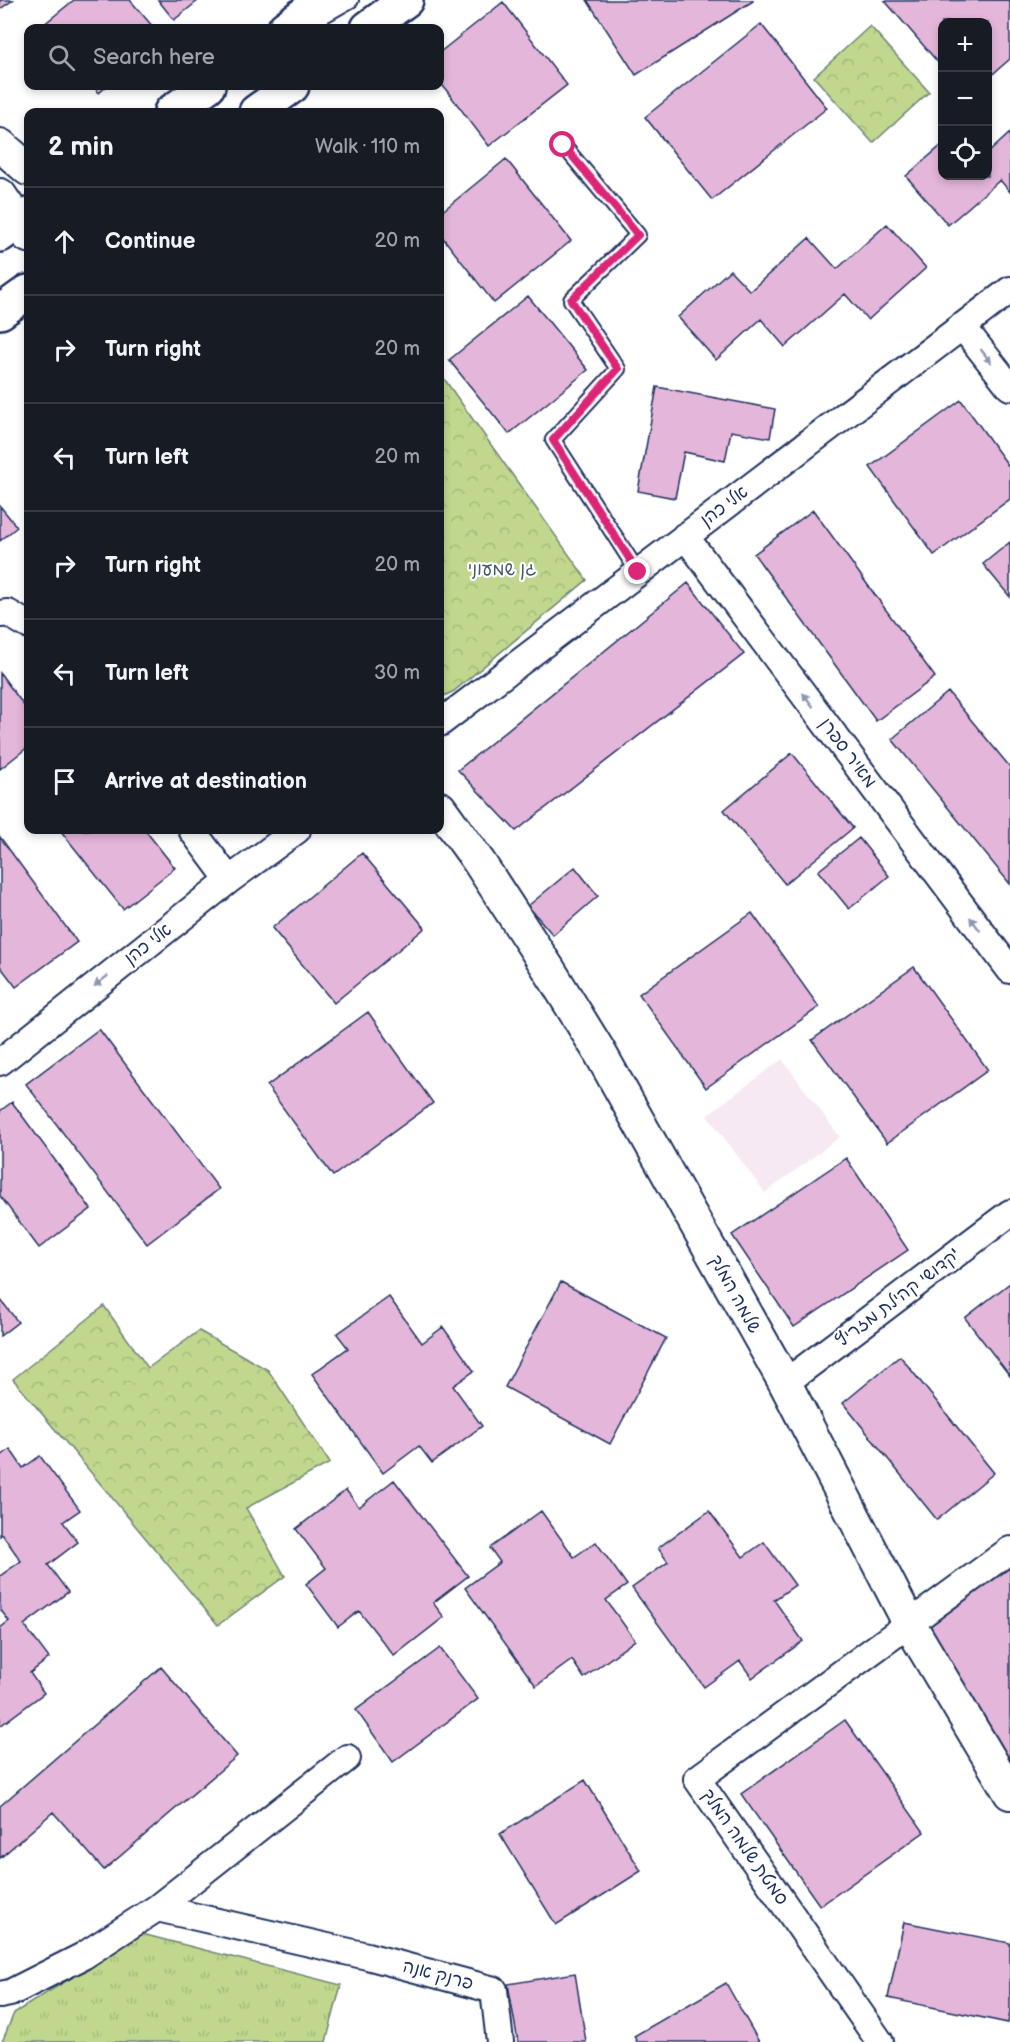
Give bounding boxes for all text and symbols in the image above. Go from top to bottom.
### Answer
map controls [938,18,992,180]
button: + [938,18,992,72]
search box [24,24,444,90]
icon: search [45,41,78,74]
text: Search here [93,44,215,71]
button: − [938,72,992,126]
button: locate [938,126,992,180]
route start [549,131,575,157]
text: 2 min [48,132,114,163]
text: Walk · 110 m [315,135,420,159]
icon: ahead [48,225,81,258]
text: Continue [105,228,195,255]
text: 20 m [375,229,420,253]
icon: right [48,333,81,366]
text: Turn right [105,336,201,363]
text: 20 m [375,337,420,361]
one-way arrow [980,349,992,364]
icon: left [48,441,81,474]
text: Turn left [105,444,189,471]
text: 20 m [375,445,420,469]
street label: אלי כהן [696,481,752,531]
icon: right [48,549,81,582]
text: Turn right [105,552,201,579]
text: 20 m [375,553,420,577]
route end [624,558,650,584]
park label: גן שמעוני [468,559,536,580]
icon: left [48,657,81,690]
text: Turn left [105,660,189,687]
text: 30 m [374,661,420,685]
one-way arrow [802,692,814,708]
street label: מאיר ספרן [815,714,881,792]
icon: arrive [48,765,81,798]
text: Arrive at destination [105,768,307,795]
one-way arrow [969,916,981,932]
street label: אלי כהן [120,919,176,969]
one-way arrow [94,975,109,987]
street label: קדושי קהילת מזריץ' [832,1244,964,1352]
street label: שלמה המלך [705,1251,765,1337]
street label: סמטת שלמה המלך [697,1785,793,1909]
street label: פרנק אנה [400,1955,476,1995]

